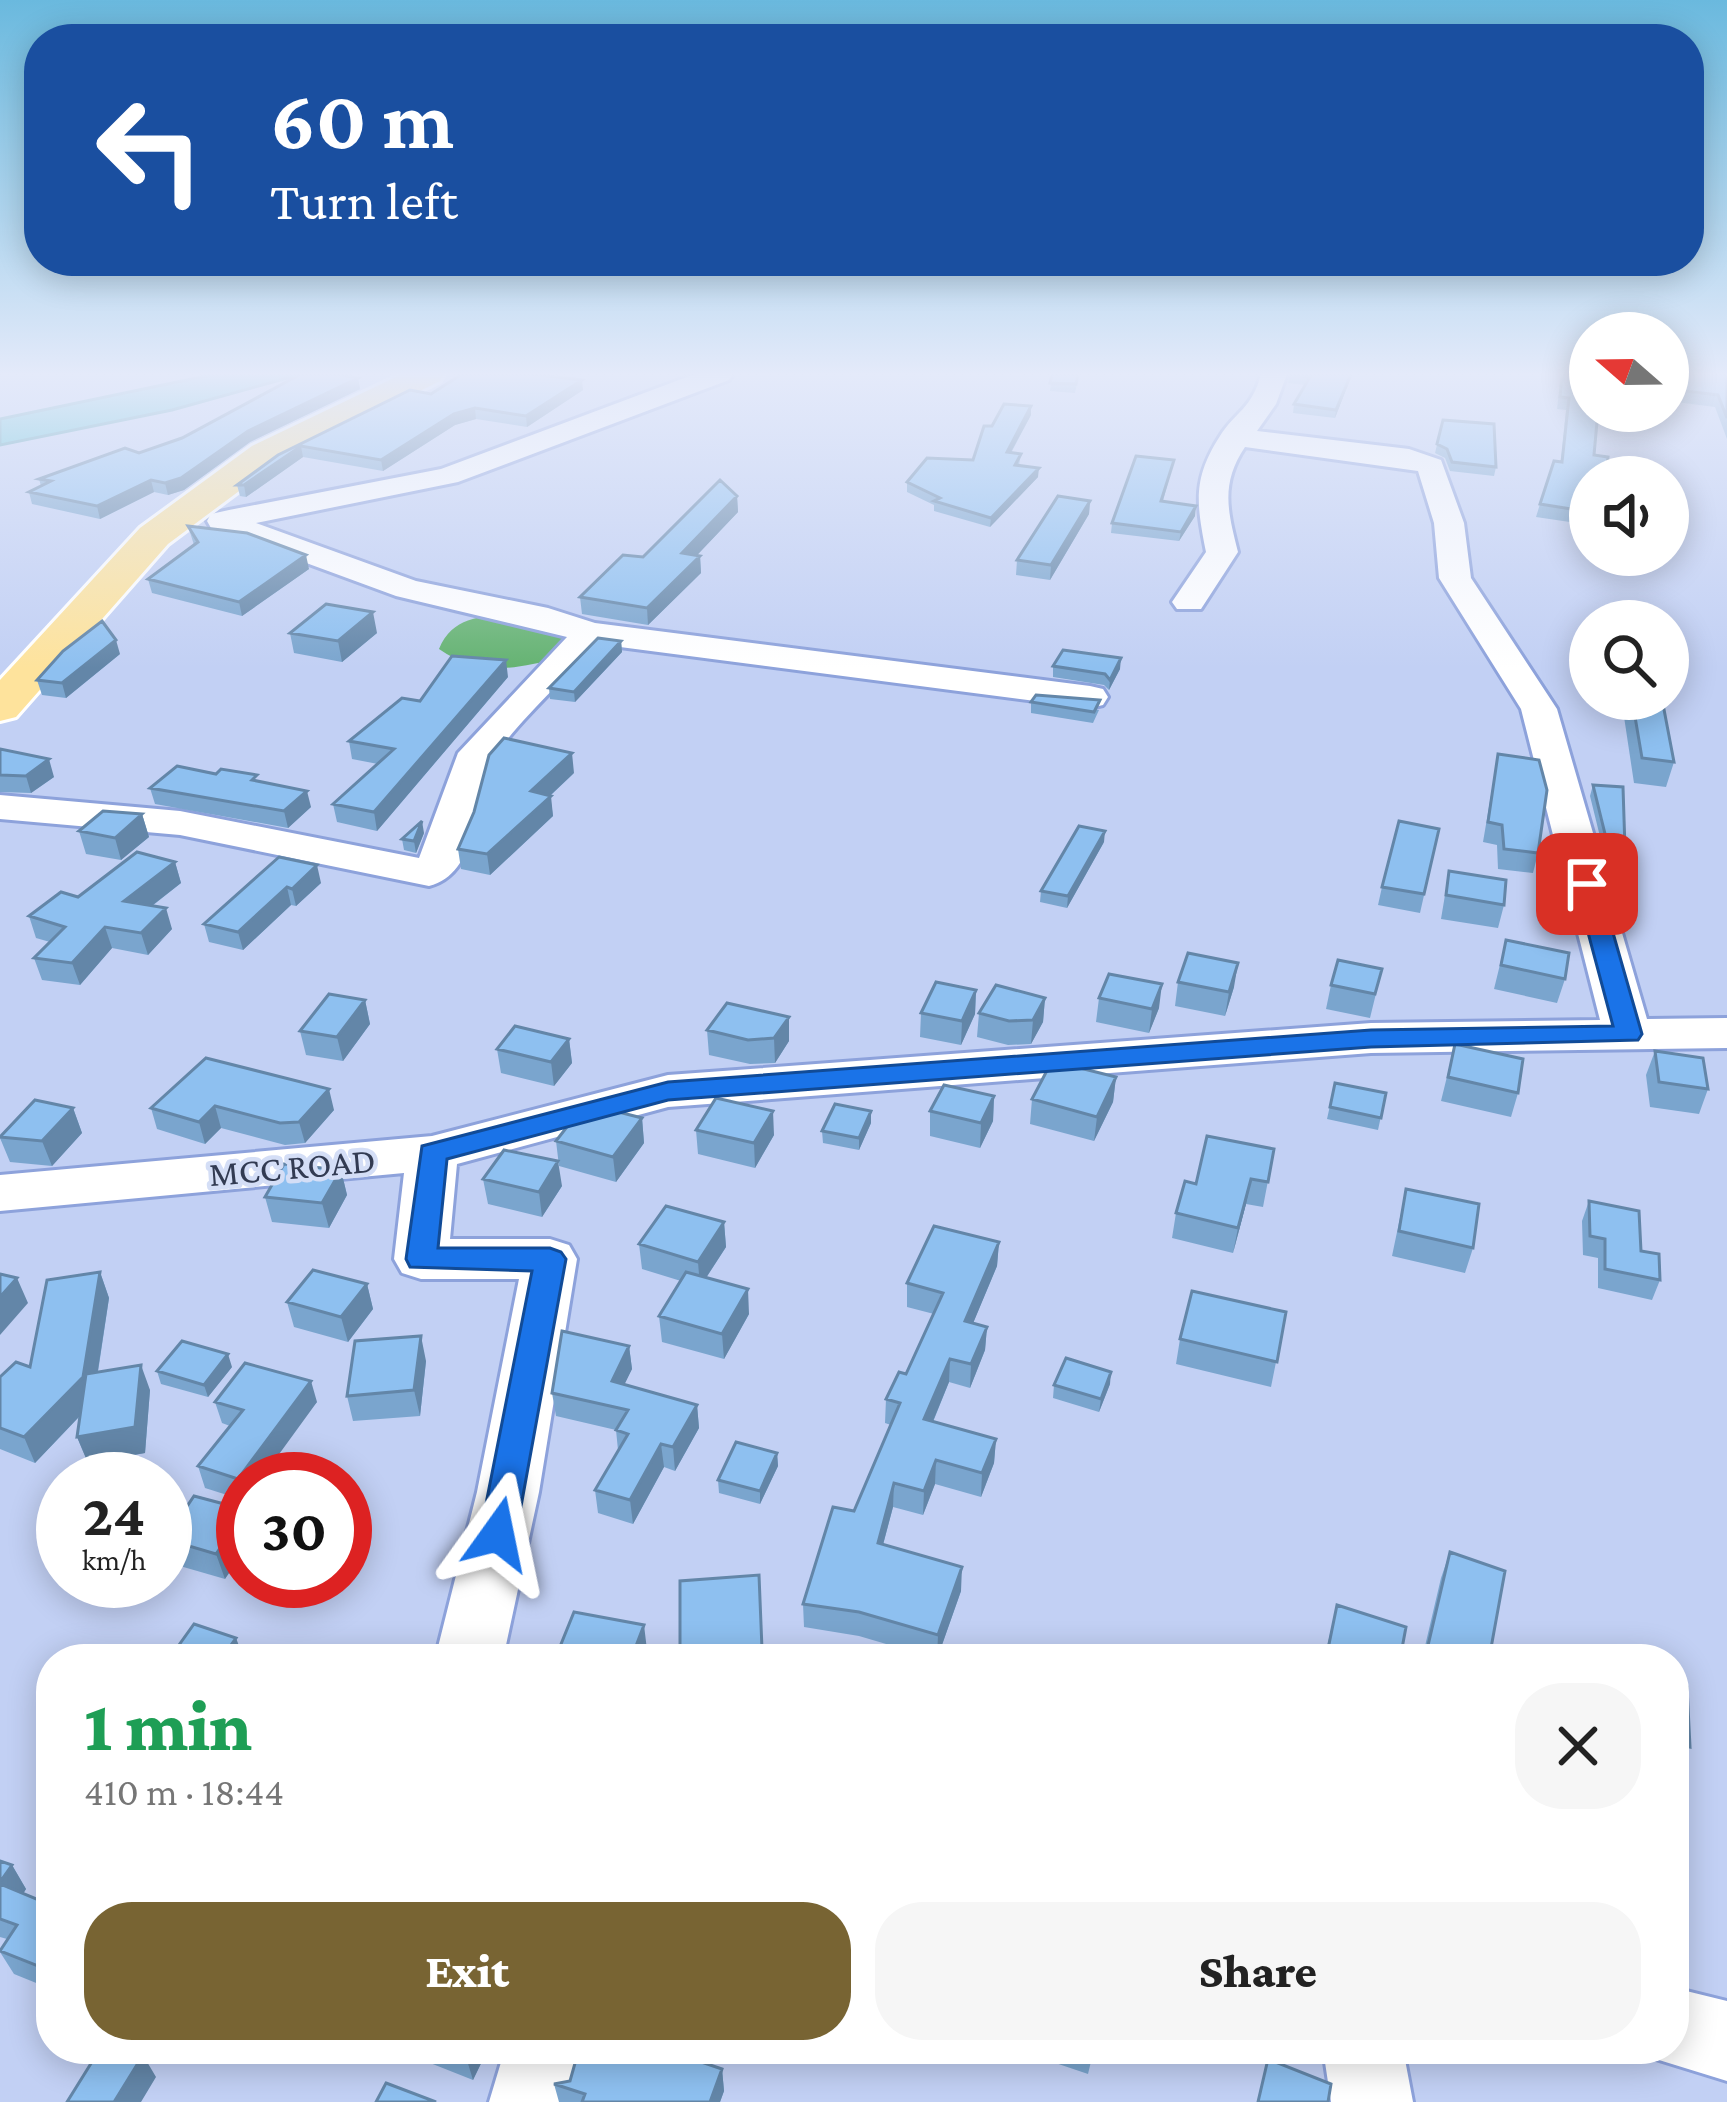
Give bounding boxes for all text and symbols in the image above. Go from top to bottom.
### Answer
icon: left [72,72,228,228]
text: 60 m [270,73,454,166]
text: Turn left [270,171,458,231]
north arrow [1569,312,1689,432]
map controls [1569,312,1689,720]
button: sound [1569,456,1689,576]
button: search [1569,600,1689,720]
pin [1536,833,1638,935]
icon: arrive [1554,851,1620,917]
street label: MCC ROAD [207,1140,377,1194]
speed limit sign: 30 [216,1452,372,1608]
position arrow [435,1471,561,1597]
text: 24 [83,1481,145,1548]
text: km/h [82,1543,146,1576]
button: close [1515,1683,1641,1809]
text: 1 min [84,1685,252,1765]
text: 410 m · 18:44 [84,1770,284,1813]
button: Exit [84,1902,851,2040]
button: Share [875,1902,1641,2040]

